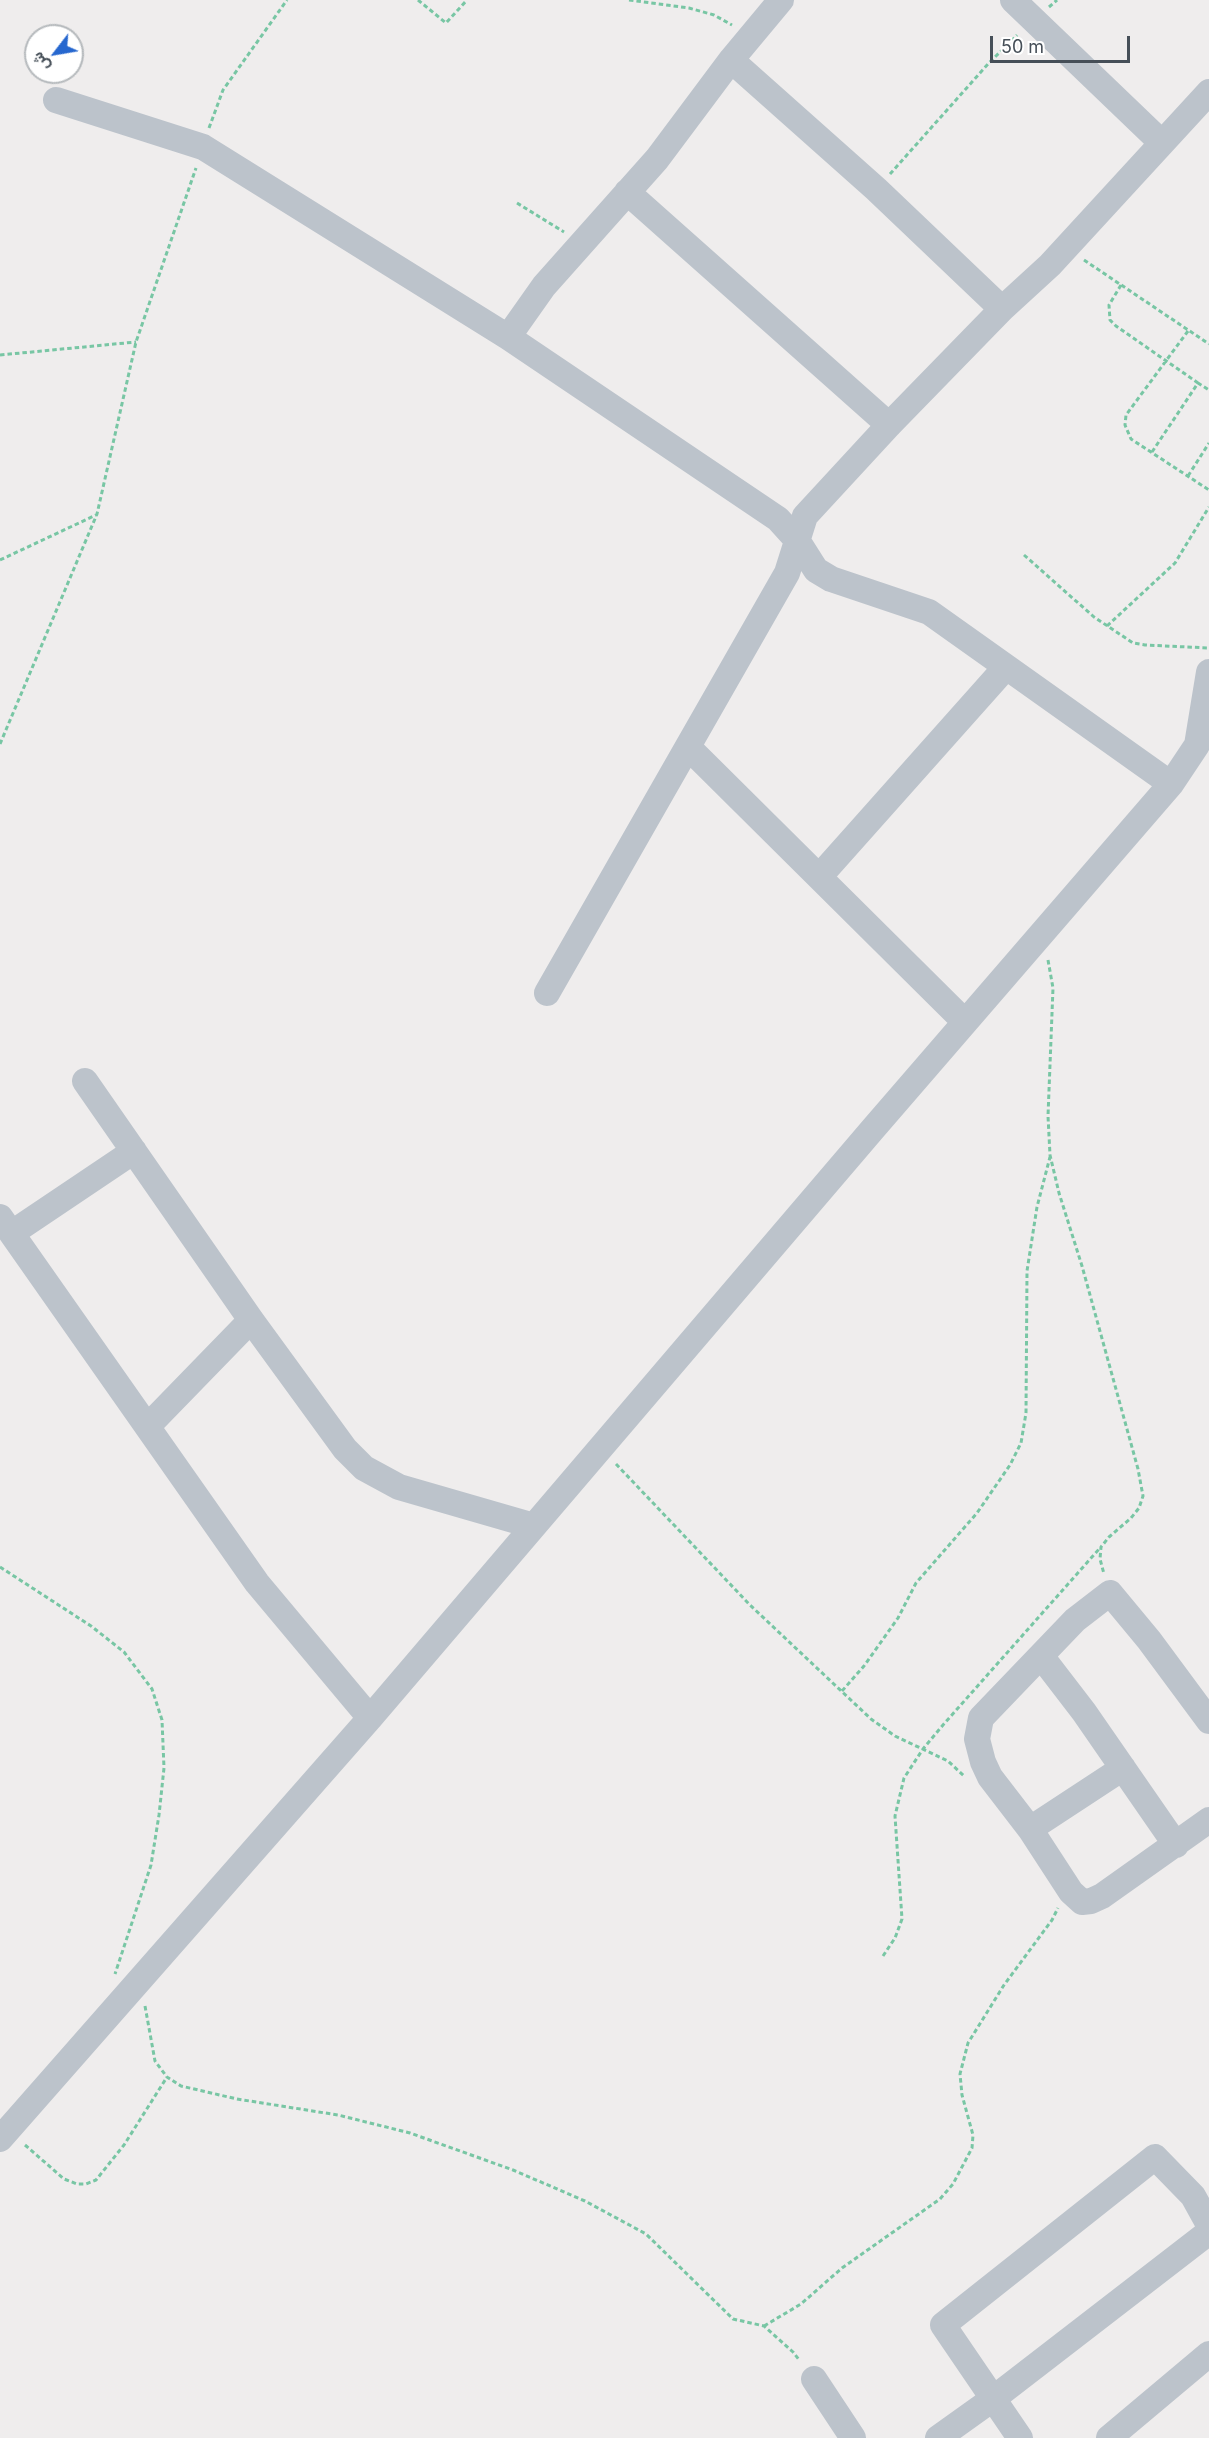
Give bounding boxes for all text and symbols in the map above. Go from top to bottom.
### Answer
north arrow [24,24,84,84]
scale bar [993,24,1132,62]
text: 50 m [1001,36,1044,57]
text: ش [27,49,54,76]

